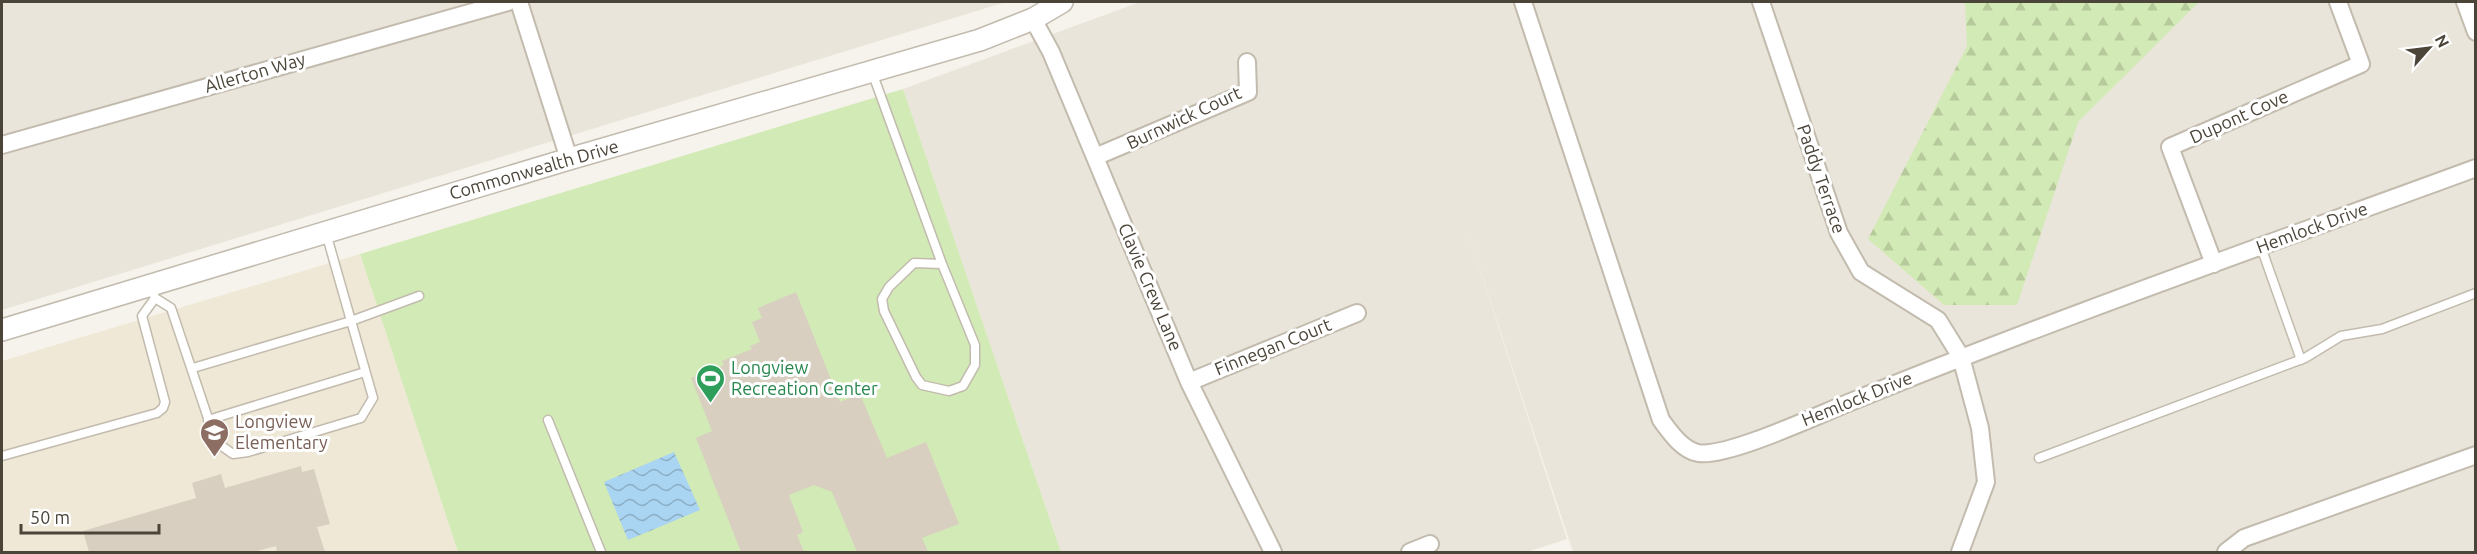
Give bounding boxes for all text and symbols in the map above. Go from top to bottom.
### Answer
north arrow [2399,18,2459,78]
text: N [2431,31,2453,50]
street label: Allerton Way [202,48,308,96]
street label: Burnwick Court [1123,82,1244,152]
street label: Dupont Cove [2186,85,2291,147]
street label: Paddy Terrace [1794,122,1850,236]
street label: Commonwealth Drive [447,135,621,203]
street label: Hemlock Drive [2253,198,2370,257]
street label: Clavie Crew Lane [1115,220,1187,353]
street label: Finnegan Court [1211,314,1334,379]
place label: Longview Recreation Center [731,357,878,398]
sports icon: Longview Recreation Center [694,362,726,404]
street label: Hemlock Drive [1798,367,1915,429]
place label: Longview Elementary [235,411,328,452]
school or university icon: Longview Elementary [198,416,230,458]
scale bar [21,497,159,535]
text: 50 m [30,507,70,527]

